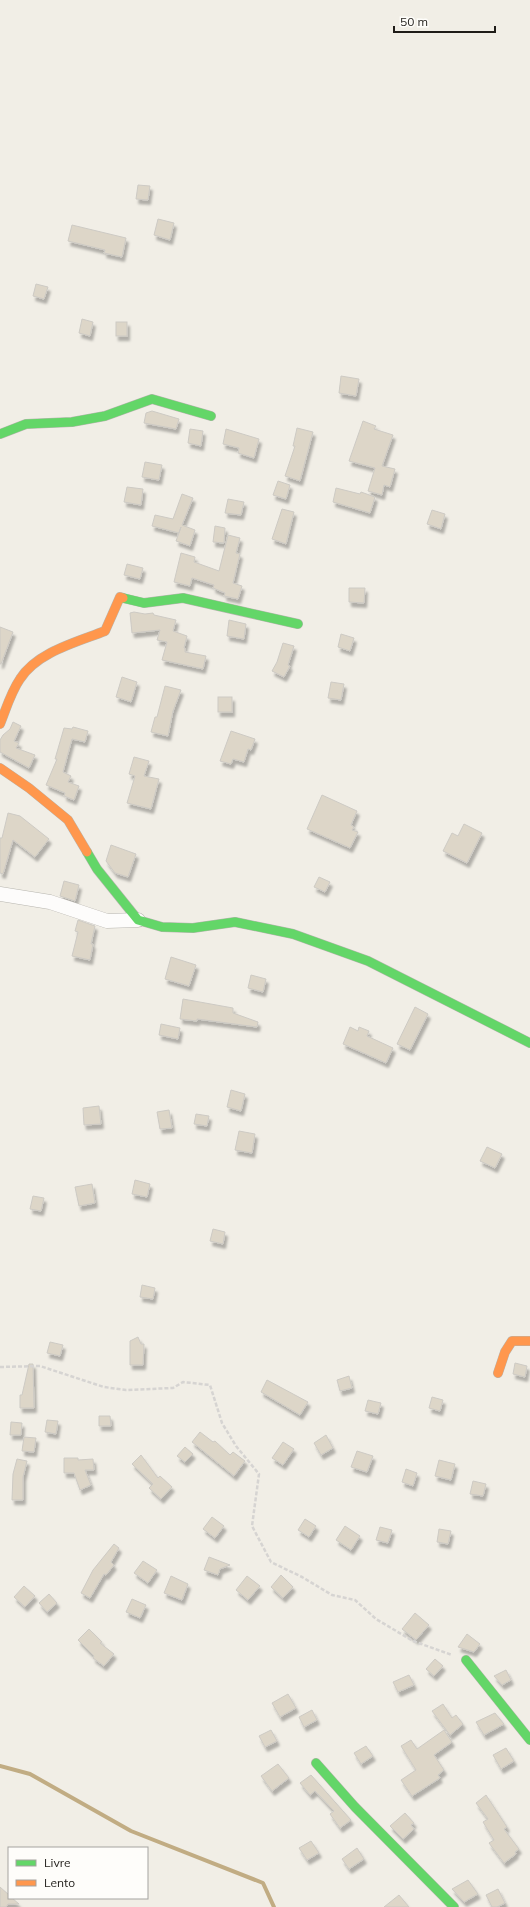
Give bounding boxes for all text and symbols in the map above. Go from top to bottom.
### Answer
scale bar [394,8,495,34]
text: 50 m [400,14,428,29]
legend [8,1847,148,1899]
text: Livre [44,1855,71,1870]
text: Lento [44,1875,75,1890]

